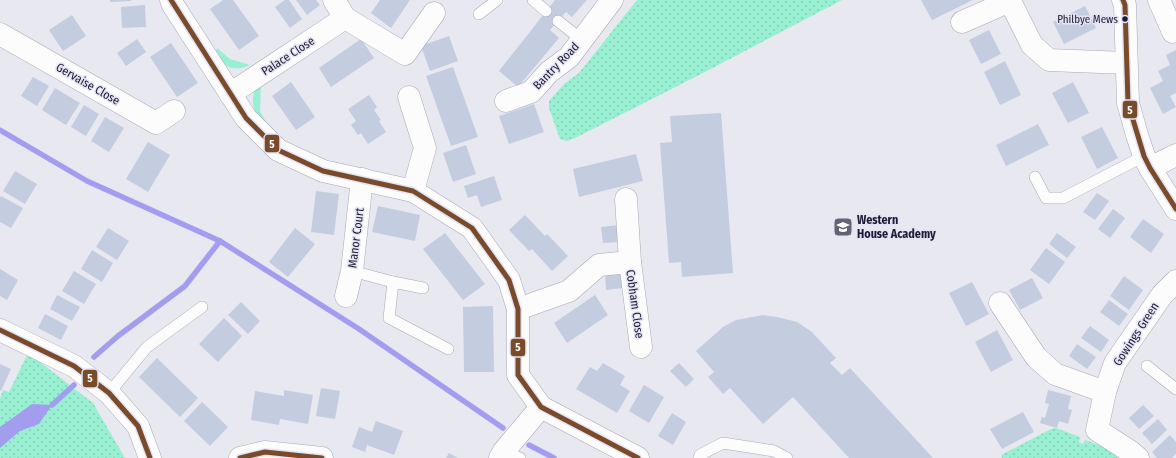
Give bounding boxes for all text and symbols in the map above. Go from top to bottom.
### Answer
place label: Philbye Mews [1057,13,1118,26]
marker: Philbye Mews [1120,14,1130,24]
street label: Palace Close [259,34,317,78]
street label: Bantry Road [530,40,582,92]
street label: Gervaise Close [54,60,122,108]
line badge: 5 [1122,100,1138,119]
text: 5 [1127,104,1133,117]
line badge: 5 [264,134,280,153]
text: 5 [269,138,275,151]
street label: Manor Court [345,207,367,269]
place label: Western House Academy [857,213,936,241]
school or university icon: Western House Academy [832,216,854,238]
street label: Cobham Close [623,269,647,339]
street label: Gowings Green [1110,300,1162,368]
line badge: 5 [510,338,526,357]
text: 5 [515,341,521,354]
line badge: 5 [82,369,98,388]
text: 5 [87,372,93,385]

